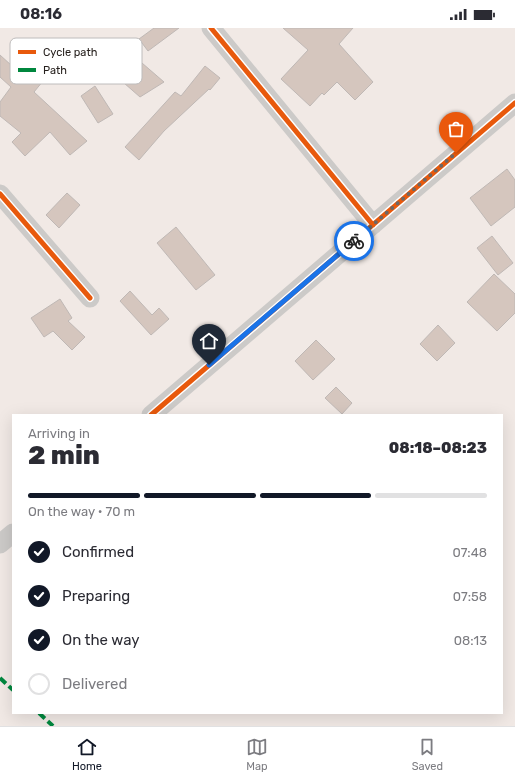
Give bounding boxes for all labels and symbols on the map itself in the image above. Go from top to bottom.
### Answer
legend [10,38,142,84]
text: Cycle path [43,46,97,59]
text: Path [43,64,67,77]
pin [439,112,473,153]
courier [334,221,374,261]
pin [192,324,226,365]

